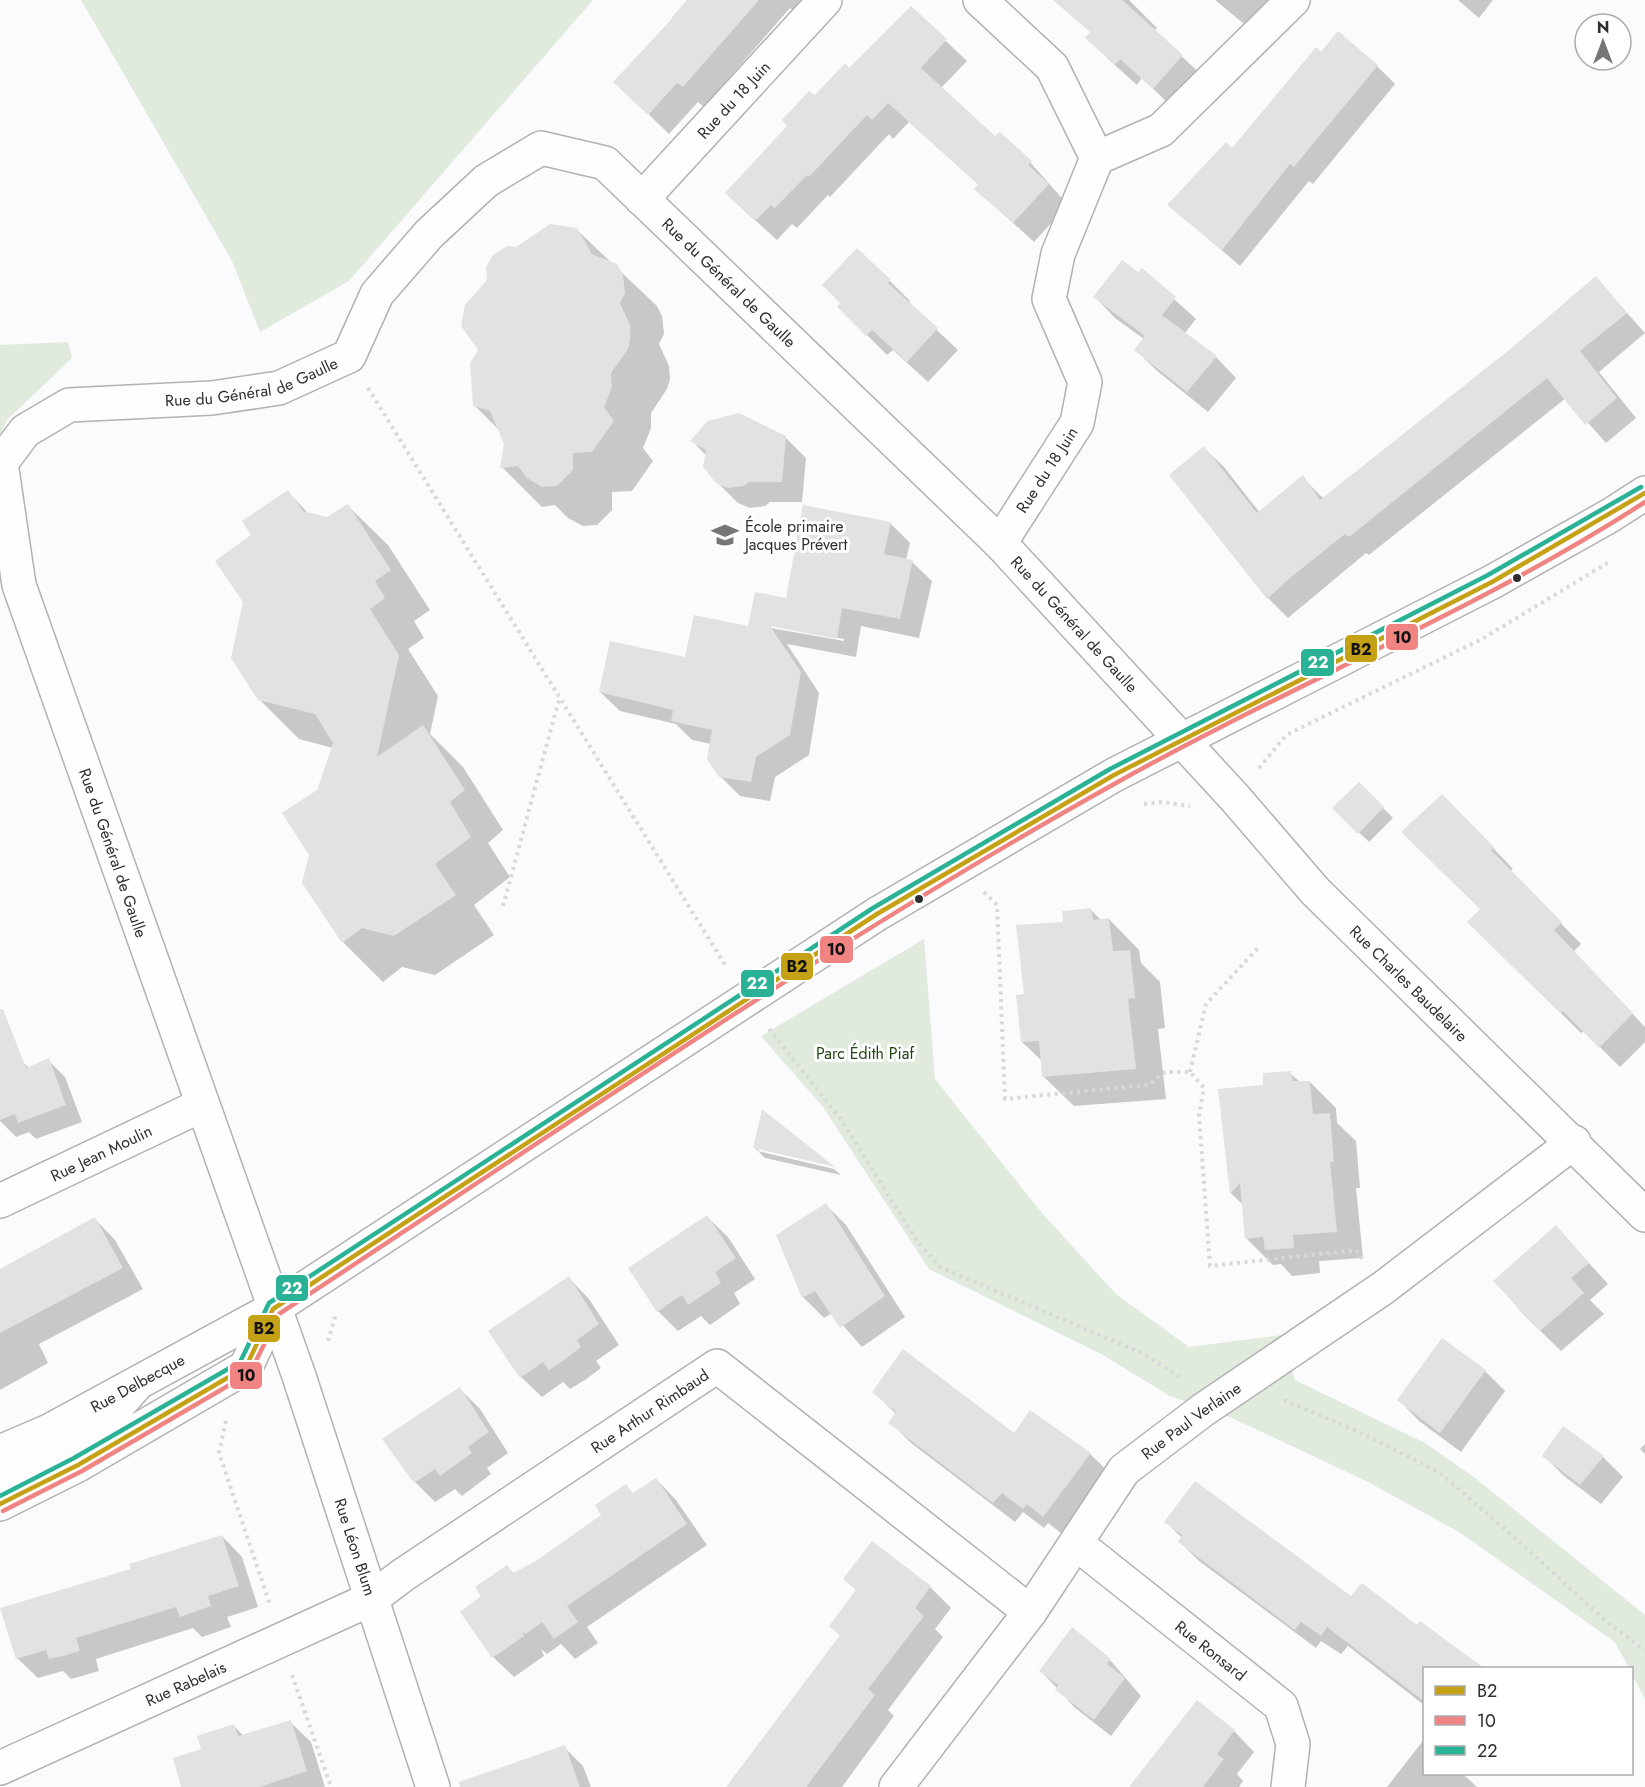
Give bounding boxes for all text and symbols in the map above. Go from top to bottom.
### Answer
north arrow [1573,12,1633,72]
text: N [1597,16,1609,39]
street label: Rue du 18 Juin [692,56,775,144]
street label: Rue du Général de Gaulle [657,212,801,352]
street label: Rue du Général de Gaulle [164,351,341,412]
street label: Rue du 18 Juin [1011,423,1083,517]
place label: École primaire Jacques Prévert [743,515,848,556]
school or university icon: École primaire Jacques Prévert [710,520,740,550]
street label: Rue du Général de Gaulle [1006,551,1143,697]
unlabelled marker [1511,572,1523,584]
line badge: 10 [1385,623,1419,651]
text: 10 [1393,626,1411,649]
line badge: B2 [1344,634,1378,663]
text: B2 [1350,638,1372,661]
line badge: 22 [1300,648,1335,677]
text: 22 [1308,651,1329,674]
street label: Rue du Général de Gaulle [73,765,153,941]
unlabelled marker [913,893,925,905]
street label: Rue Charles Baudelaire [1345,920,1473,1047]
line badge: 10 [819,935,854,964]
text: 10 [827,938,845,961]
line badge: B2 [780,952,814,981]
text: B2 [786,955,808,978]
line badge: 22 [740,969,775,998]
text: 22 [747,972,768,995]
park label: Parc Édith Piaf [816,1042,914,1065]
street label: Rue Jean Moulin [47,1119,156,1187]
line badge: 22 [275,1274,309,1302]
text: 22 [282,1277,303,1300]
line badge: B2 [247,1314,281,1343]
text: B2 [253,1317,275,1340]
street label: Rue Delbecque [86,1348,189,1418]
line badge: 10 [229,1361,263,1390]
street label: Rue Arthur Rimbaud [586,1363,713,1458]
text: 10 [237,1364,255,1387]
street label: Rue Paul Verlaine [1136,1376,1245,1465]
street label: Rue Léon Blum [328,1495,382,1599]
street label: Rue Ronsard [1170,1615,1251,1686]
street label: Rue Rabelais [142,1655,230,1712]
legend [1423,1667,1633,1775]
text: B2 [1477,1678,1497,1704]
text: 10 [1477,1708,1496,1734]
text: 22 [1477,1738,1497,1764]

